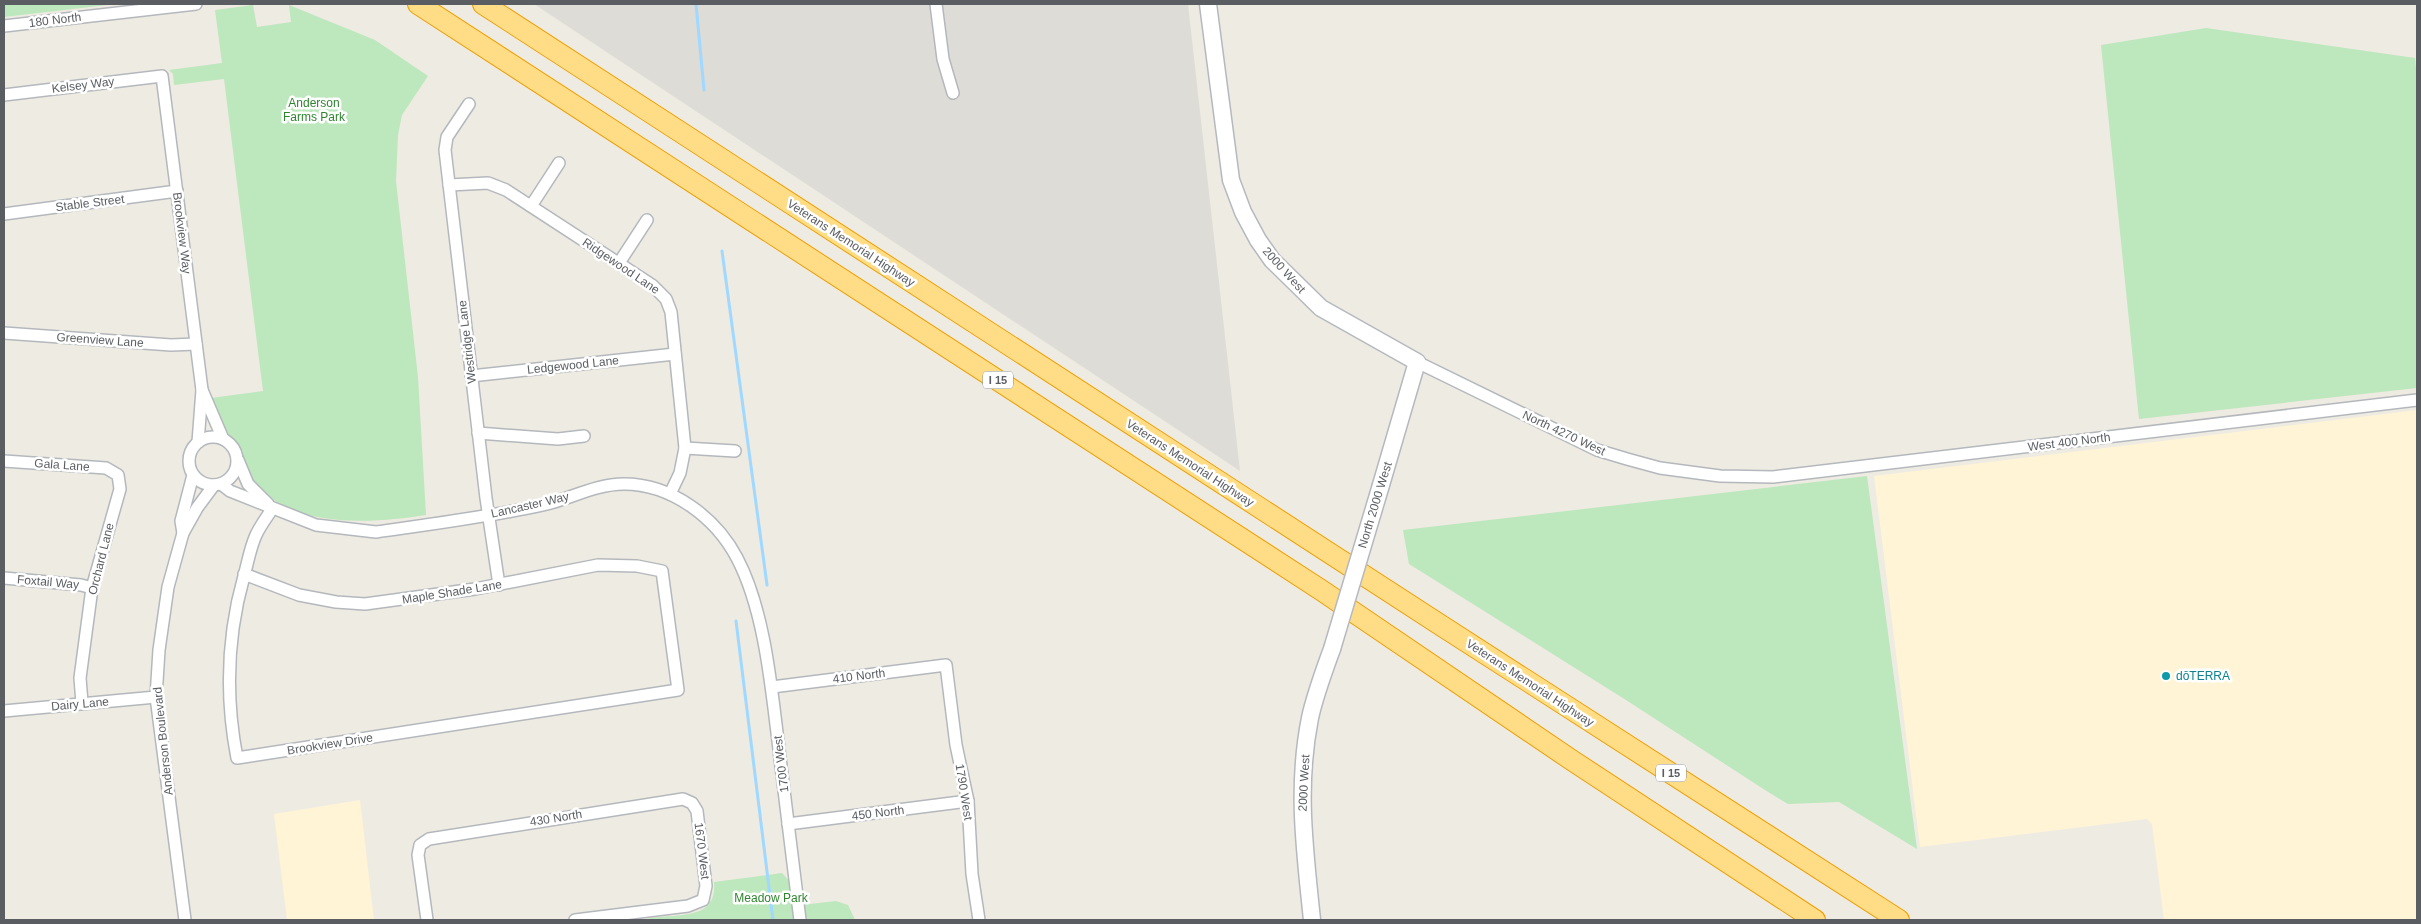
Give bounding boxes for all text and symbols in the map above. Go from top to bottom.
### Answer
street label: 180 North [28,10,82,30]
street label: Kelsey Way [51,74,115,96]
park label: Anderson Farms Park [283,96,346,124]
street label: Brookview Way [170,191,194,275]
street label: Stable Street [55,192,126,214]
street label: Veterans Memorial Highway [785,196,917,290]
street label: Ridgewood Lane [580,235,663,297]
street label: 2000 West [1260,244,1309,296]
street label: Westridge Lane [455,299,479,384]
street label: Greenview Lane [56,330,144,350]
street label: Ledgewood Lane [526,353,620,377]
road number: I 15 [983,372,1013,388]
street label: North 4270 West [1520,408,1608,459]
street label: Veterans Memorial Highway [1124,416,1256,510]
street label: West 400 North [2027,430,2111,454]
street label: Gala Lane [34,456,90,474]
street label: North 2000 West [1355,459,1395,550]
street label: Lancaster Way [490,489,570,521]
street label: Orchard Lane [85,521,117,596]
street label: Foxtail Way [16,572,80,592]
street label: Maple Shade Lane [401,577,503,607]
street label: Veterans Memorial Highway [1464,636,1596,730]
street label: 410 North [832,666,886,686]
place label: dōTERRA [2176,669,2230,683]
marker: dōTERRA [2160,670,2172,682]
street label: Anderson Boulevard [150,686,176,796]
street label: Dairy Lane [50,694,110,714]
street label: Brookview Drive [286,730,374,758]
street label: 1700 West [770,734,791,793]
street label: 2000 West [1296,753,1313,812]
street label: 1790 West [953,763,975,822]
road number: I 15 [1656,764,1686,781]
street label: 450 North [851,803,905,823]
street label: 430 North [529,807,583,829]
street label: 1670 West [692,822,713,881]
park label: Meadow Park [734,891,809,905]

